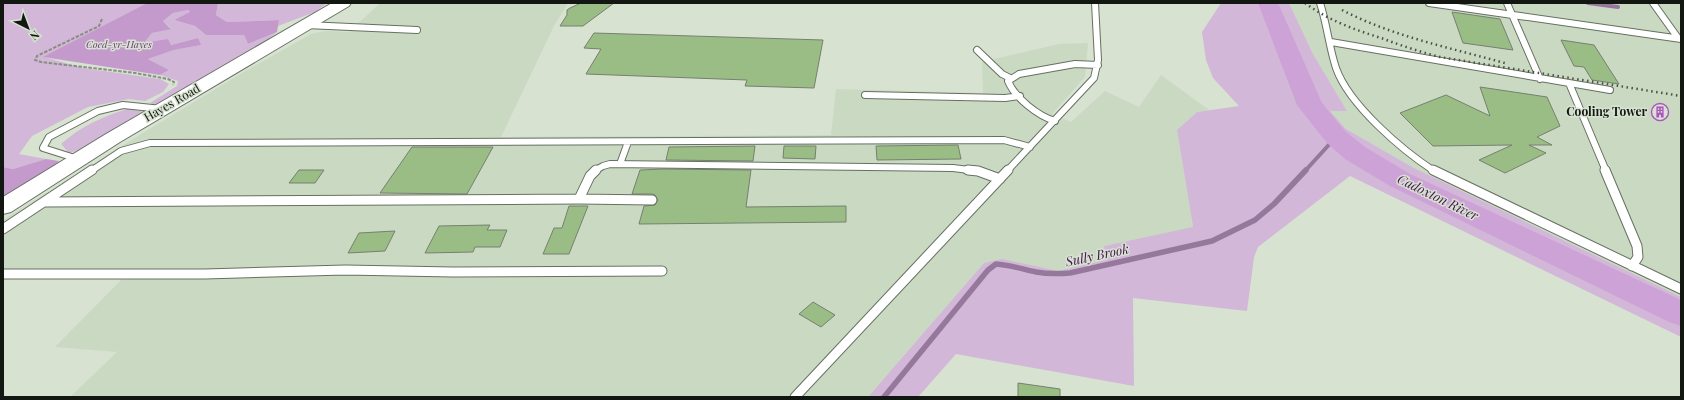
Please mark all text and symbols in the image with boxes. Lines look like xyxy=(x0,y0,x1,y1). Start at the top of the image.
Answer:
north arrow xyxy=(8,8,48,48)
text: N xyxy=(27,28,43,44)
park label: Coed-yr-Hayes xyxy=(86,37,152,51)
street label: Hayes Road xyxy=(140,80,203,125)
building icon: Cooling Tower xyxy=(1650,102,1670,122)
place label: Cooling Tower xyxy=(1566,103,1647,119)
water label: Cadoxton River xyxy=(1395,170,1482,224)
water label: Sully Brook xyxy=(1063,239,1130,270)

